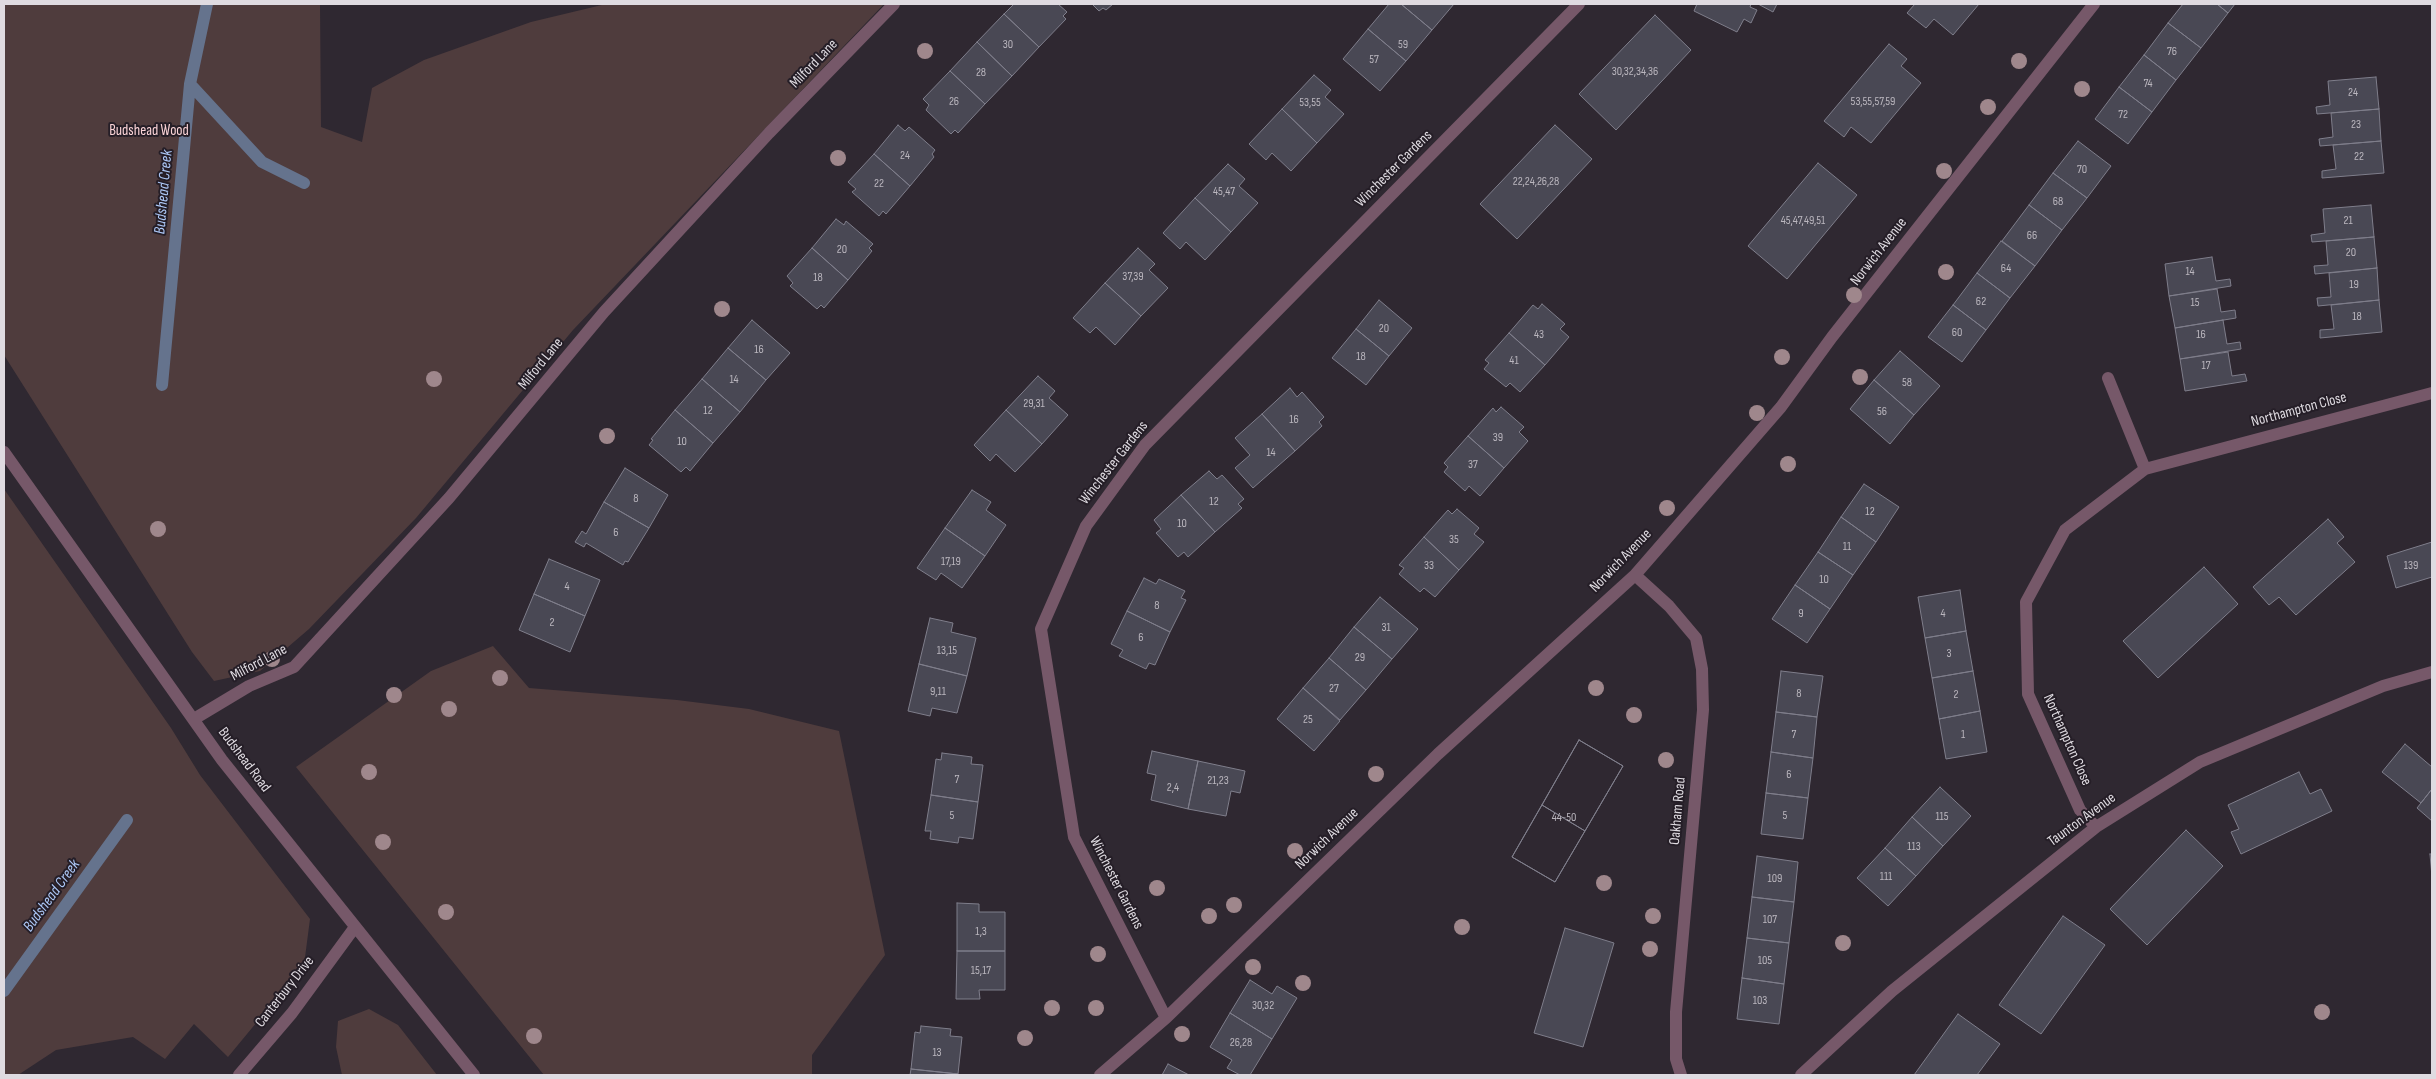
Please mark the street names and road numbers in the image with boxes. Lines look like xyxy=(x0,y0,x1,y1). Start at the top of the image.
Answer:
street label: Milford Lane xyxy=(786,36,842,92)
street label: Winchester Gardens xyxy=(1352,127,1436,211)
street label: Norwich Avenue xyxy=(1847,215,1911,289)
street label: Milford Lane xyxy=(515,335,567,393)
street label: Northampton Close xyxy=(2249,389,2349,431)
street label: Winchester Gardens xyxy=(1076,418,1152,508)
street label: Norwich Avenue xyxy=(1586,526,1656,596)
street label: Milford Lane xyxy=(228,641,290,685)
street label: Northampton Close xyxy=(2039,692,2095,788)
street label: Budshead Road xyxy=(214,724,274,796)
street label: Oakham Road xyxy=(1666,776,1690,846)
street label: Taunton Avenue xyxy=(2044,789,2120,851)
street label: Norwich Avenue xyxy=(1292,804,1362,874)
street label: Winchester Gardens xyxy=(1085,834,1147,932)
street label: Canterbury Drive xyxy=(252,953,318,1031)

